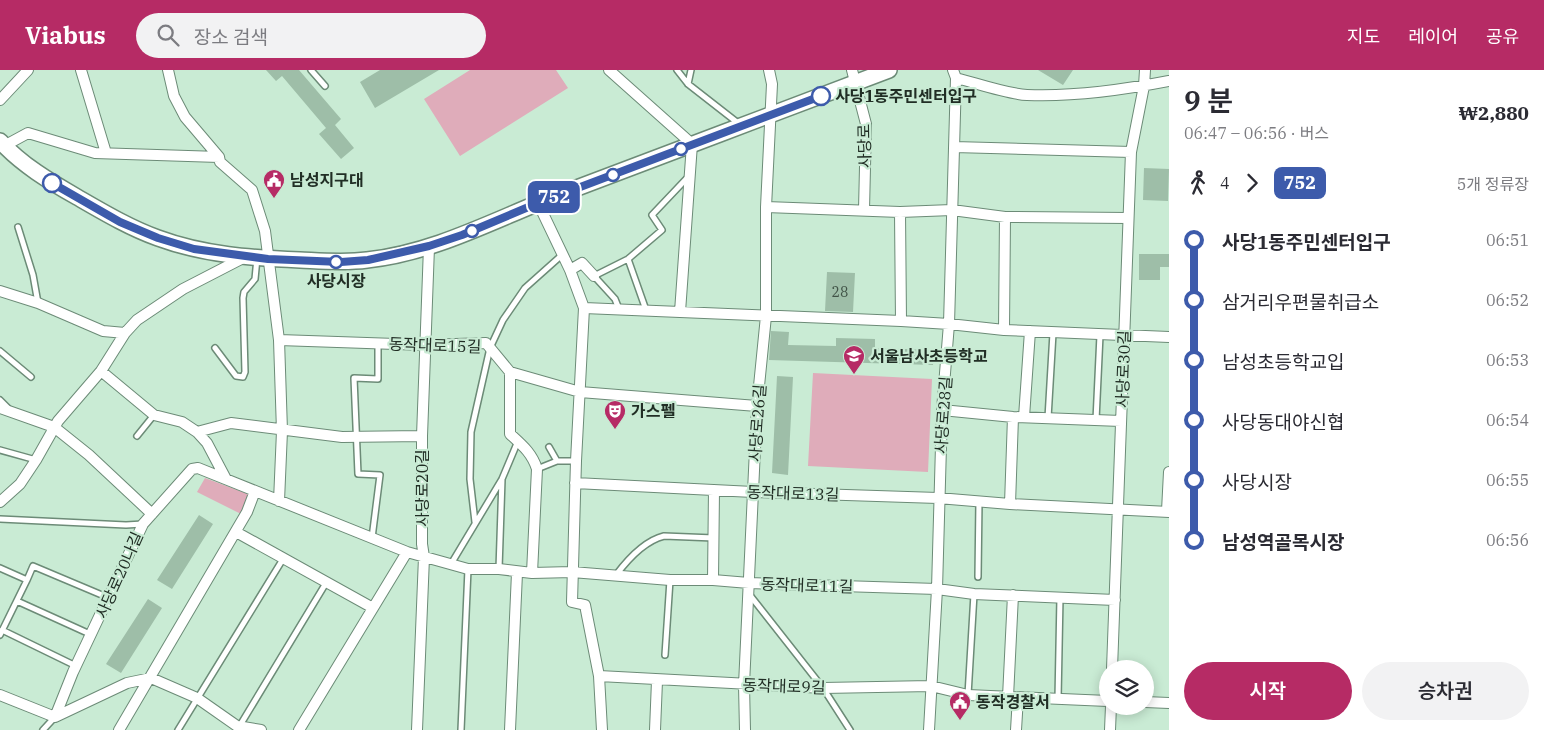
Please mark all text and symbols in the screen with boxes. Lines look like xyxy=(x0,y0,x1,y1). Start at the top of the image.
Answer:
search box xyxy=(136,13,486,58)
text: Viabus xyxy=(25,19,106,51)
icon: search xyxy=(154,21,182,49)
text: 장소 검색 xyxy=(194,25,268,49)
text: 지도 xyxy=(1347,25,1380,48)
text: 레이어 xyxy=(1408,25,1458,48)
text: 공유 xyxy=(1486,25,1519,48)
text: 9 분 xyxy=(1184,82,1233,119)
marker: 사당1동주민센터입구 xyxy=(811,86,831,106)
place label: 사당1동주민센터입구 xyxy=(835,86,977,106)
text: ₩2,880 xyxy=(1459,101,1529,125)
street label: 사당로 xyxy=(854,123,874,168)
text: 06:47 – 06:56 · 버스 xyxy=(1184,123,1329,143)
unlabelled marker xyxy=(674,142,688,156)
public building icon: 남성지구대 xyxy=(262,168,286,199)
unlabelled marker xyxy=(606,168,620,182)
icon: walk xyxy=(1184,169,1212,197)
icon: forward xyxy=(1238,169,1266,197)
place label: 남성지구대 xyxy=(290,170,364,190)
text: 752 xyxy=(1284,171,1316,194)
unlabelled marker xyxy=(42,173,62,193)
text: 4 xyxy=(1220,173,1230,193)
text: 5개 정류장 xyxy=(1457,174,1529,194)
line badge: 752 xyxy=(525,181,583,213)
text: 752 xyxy=(538,185,570,208)
unlabelled marker xyxy=(465,224,479,238)
text: 사당1동주민센터입구 xyxy=(1222,230,1391,254)
text: 06:51 xyxy=(1486,230,1529,250)
marker: 사당시장 xyxy=(329,255,343,269)
place label: 사당시장 xyxy=(307,271,366,291)
house number: 28 xyxy=(832,283,848,301)
text: 삼거리우편물취급소 xyxy=(1222,290,1379,314)
text: 06:52 xyxy=(1486,290,1529,310)
street label: 사당로30길 xyxy=(1112,330,1134,408)
street label: 동작대로15길 xyxy=(388,333,482,357)
school or university icon: 서울남사초등학교 xyxy=(842,344,866,375)
place label: 서울남사초등학교 xyxy=(870,346,988,366)
text: 남성초등학교입 xyxy=(1222,350,1344,374)
text: 06:53 xyxy=(1486,350,1529,370)
street label: 사당로28길 xyxy=(930,375,956,455)
street label: 사당로26길 xyxy=(744,383,770,463)
theatre icon: 가스펠 xyxy=(603,399,627,430)
place label: 가스펠 xyxy=(631,401,675,421)
text: 사당동대야신협 xyxy=(1222,410,1344,434)
text: 06:54 xyxy=(1486,410,1529,430)
street label: 사당로20길 xyxy=(412,449,432,527)
text: 사당시장 xyxy=(1222,470,1292,494)
text: 06:55 xyxy=(1486,470,1529,490)
street label: 동작대로13길 xyxy=(746,481,840,505)
street label: 사당로20나길 xyxy=(91,529,147,621)
text: 남성역골목시장 xyxy=(1222,530,1344,554)
text: 06:56 xyxy=(1486,530,1529,550)
street label: 동작대로11길 xyxy=(760,573,854,597)
map controls xyxy=(1099,660,1154,715)
button: layers xyxy=(1099,660,1154,715)
button: 시작 xyxy=(1184,662,1352,720)
button: 승차권 xyxy=(1362,662,1529,720)
street label: 동작대로9길 xyxy=(742,675,826,697)
public building icon: 동작경찰서 xyxy=(948,690,972,721)
place label: 동작경찰서 xyxy=(976,692,1050,712)

